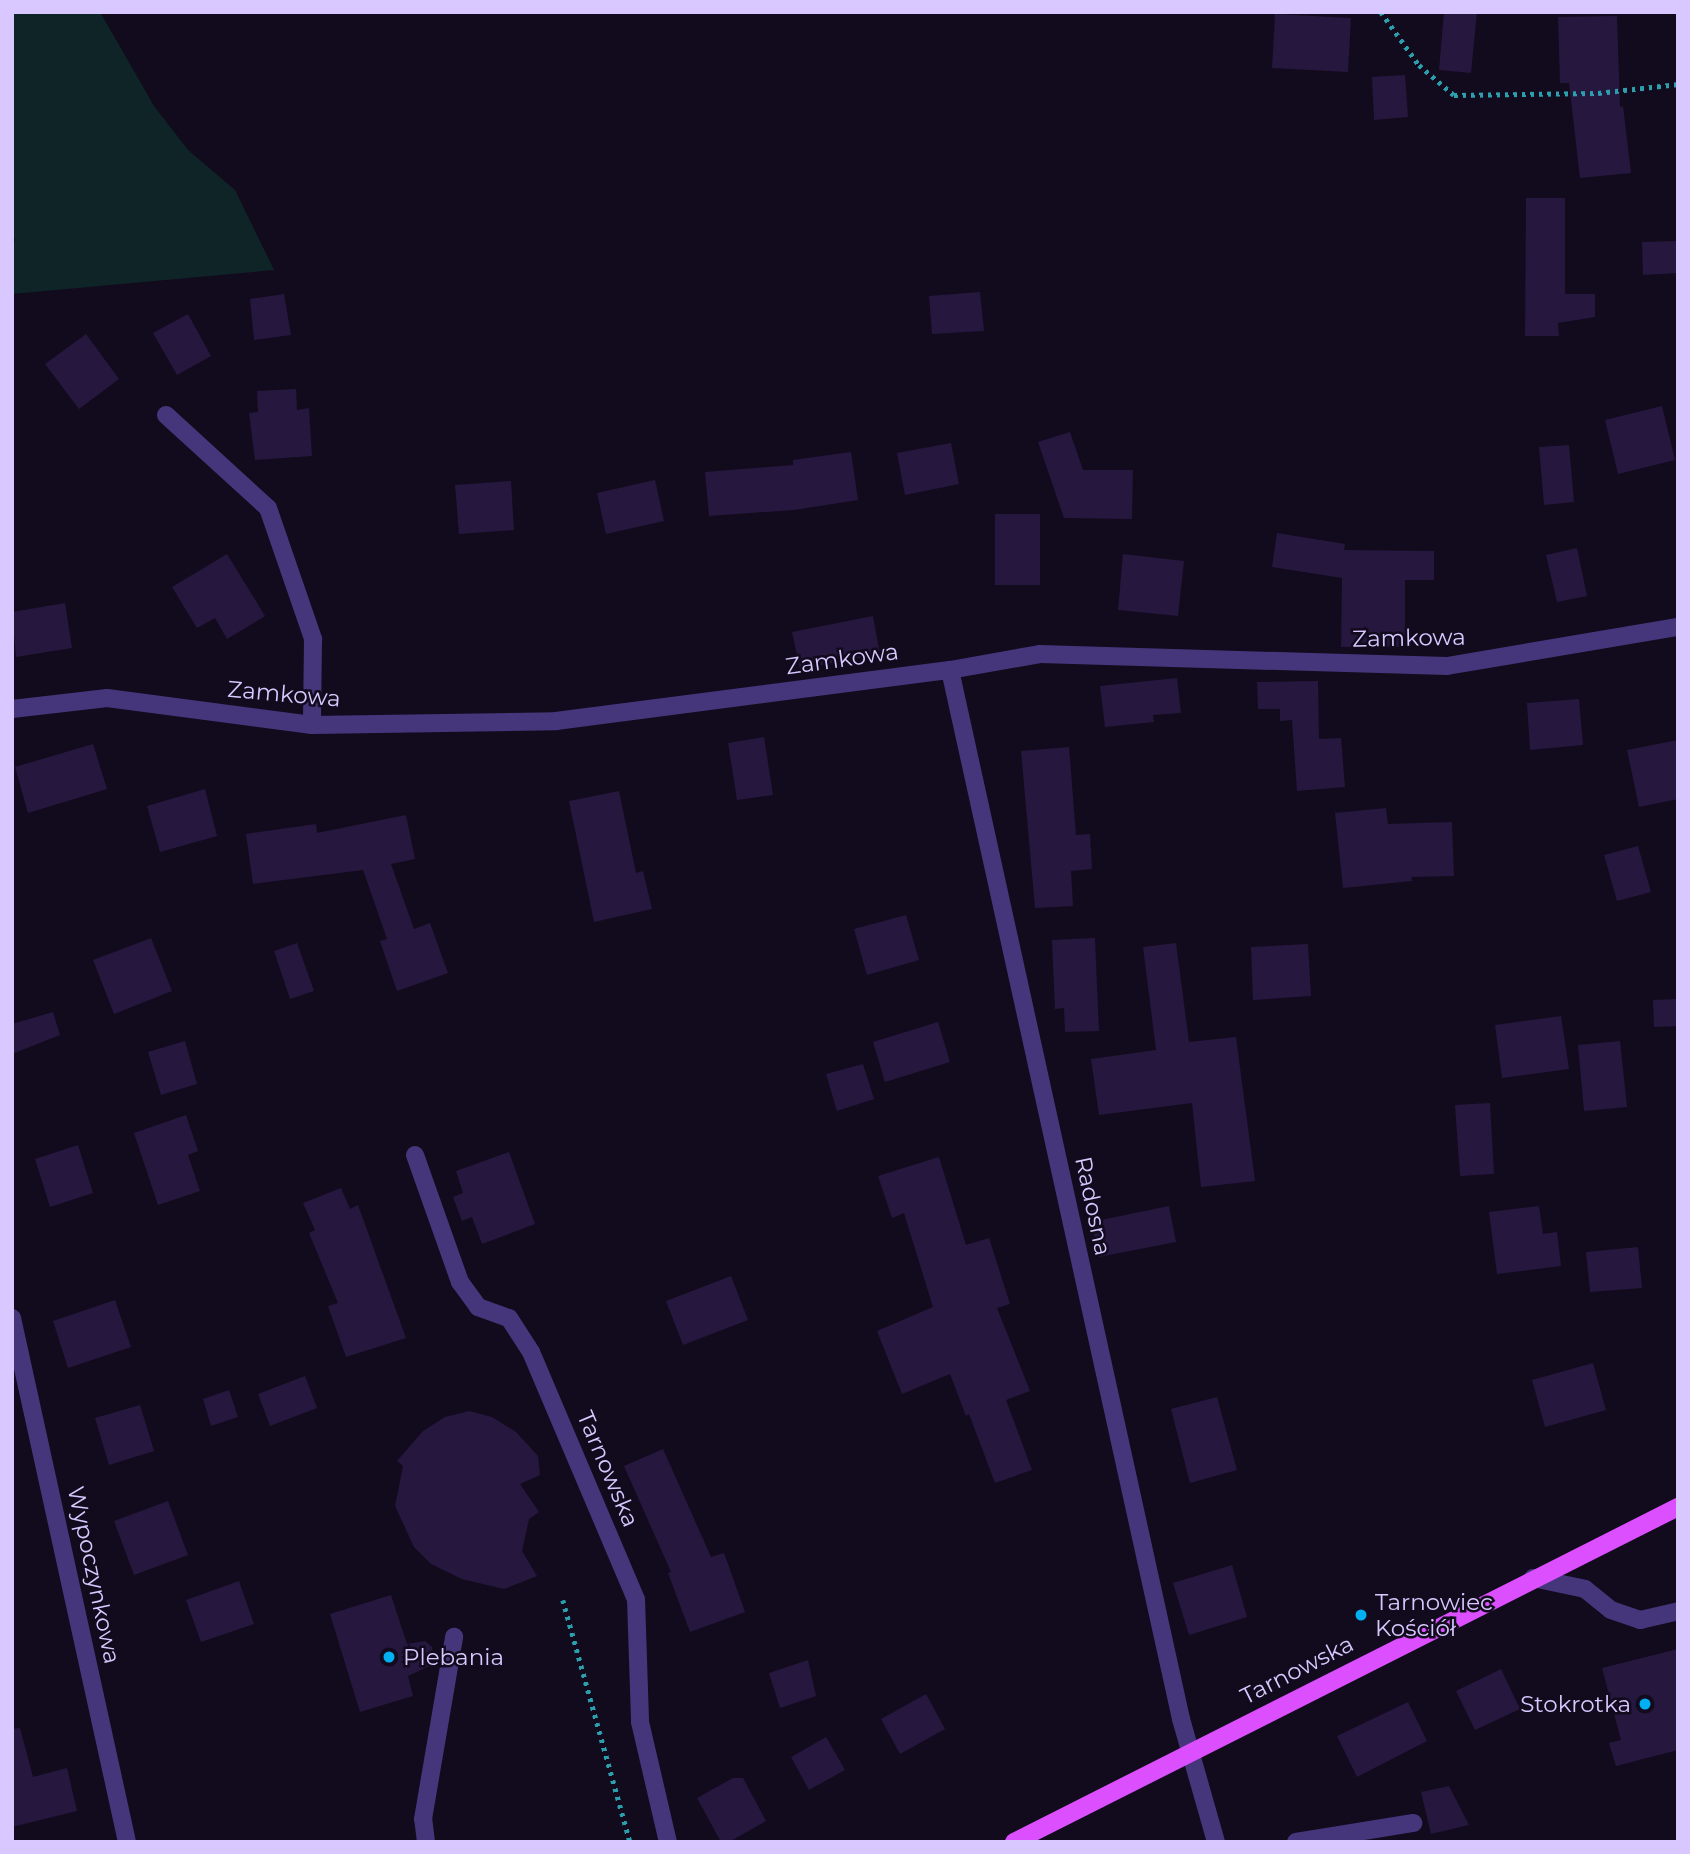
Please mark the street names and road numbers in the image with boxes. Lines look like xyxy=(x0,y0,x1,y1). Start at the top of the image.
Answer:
street label: Zamkowa xyxy=(1352,623,1466,653)
street label: Zamkowa xyxy=(784,637,900,681)
street label: Zamkowa xyxy=(226,675,342,713)
street label: Radosna xyxy=(1069,1154,1117,1258)
street label: Tarnowska xyxy=(571,1407,645,1531)
street label: Wypoczynkowa xyxy=(62,1484,126,1666)
street label: Tarnowska xyxy=(1236,1630,1358,1710)

